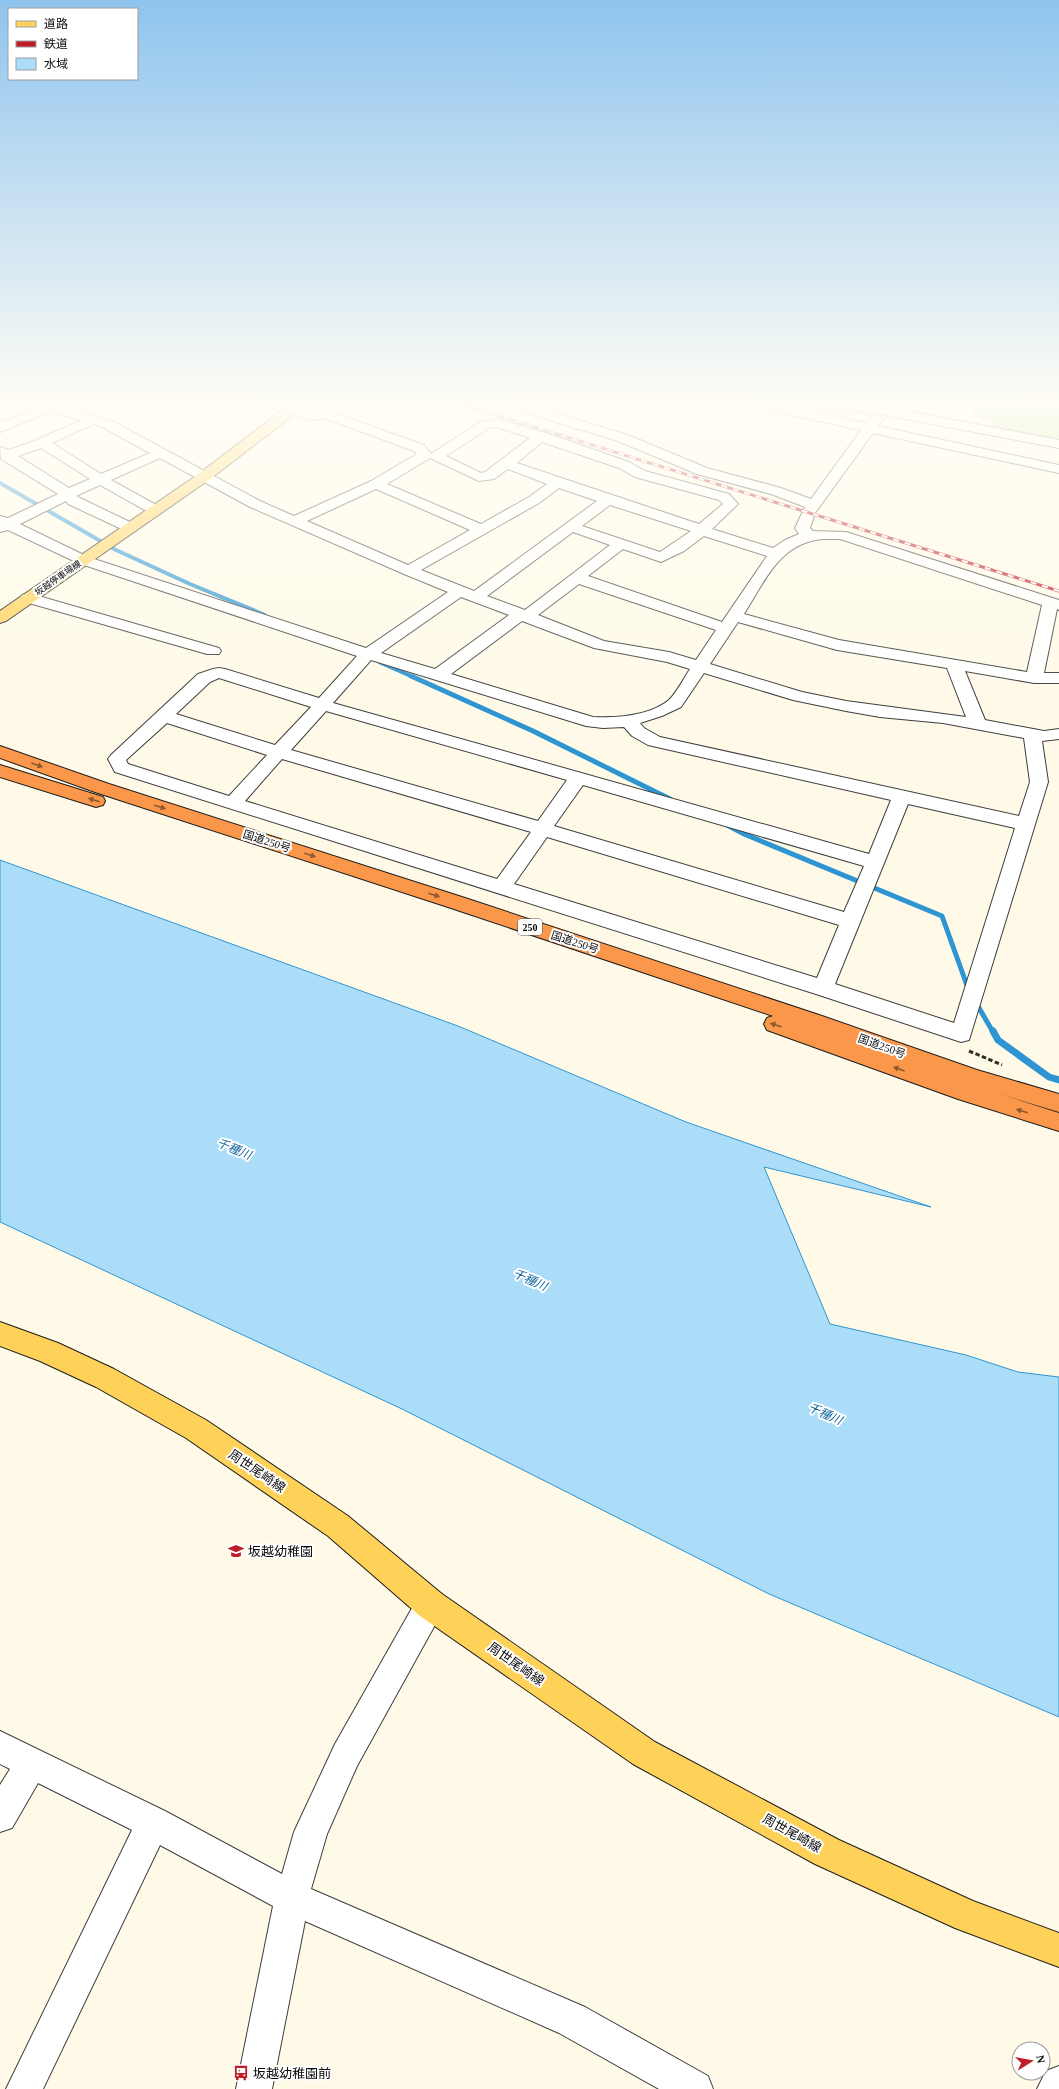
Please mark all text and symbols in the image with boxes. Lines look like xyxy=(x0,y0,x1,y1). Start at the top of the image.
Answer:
legend xyxy=(8,8,138,80)
text: 道路 xyxy=(44,17,68,31)
text: 鉄道 xyxy=(44,37,68,51)
text: 水域 xyxy=(44,57,68,71)
street label: 坂越停車場線 xyxy=(33,558,84,598)
one-way arrow xyxy=(31,762,43,768)
one-way arrow xyxy=(88,797,100,803)
one-way arrow xyxy=(154,804,166,810)
street label: 国道250号 xyxy=(242,828,292,854)
one-way arrow xyxy=(305,852,317,858)
one-way arrow xyxy=(428,892,440,898)
road number: 250 xyxy=(518,919,542,935)
street label: 国道250号 xyxy=(550,929,600,955)
one-way arrow xyxy=(770,1022,782,1028)
street label: 国道250号 xyxy=(857,1032,907,1060)
one-way arrow xyxy=(892,1065,904,1071)
one-way arrow xyxy=(1015,1108,1027,1114)
water label: 千種川 xyxy=(215,1136,255,1163)
water label: 千種川 xyxy=(511,1266,551,1295)
water label: 千種川 xyxy=(806,1400,846,1429)
street label: 周世尾崎線 xyxy=(226,1447,288,1495)
school or university icon: 坂越幼稚園 xyxy=(227,1542,245,1560)
place label: 坂越幼稚園 xyxy=(248,1544,313,1559)
street label: 周世尾崎線 xyxy=(485,1639,547,1689)
street label: 周世尾崎線 xyxy=(760,1811,824,1855)
north arrow xyxy=(1011,2041,1051,2081)
text: N xyxy=(1034,2054,1047,2064)
bus stop icon: 坂越幼稚園前 xyxy=(232,2064,250,2082)
place label: 坂越幼稚園前 xyxy=(253,2066,331,2081)

